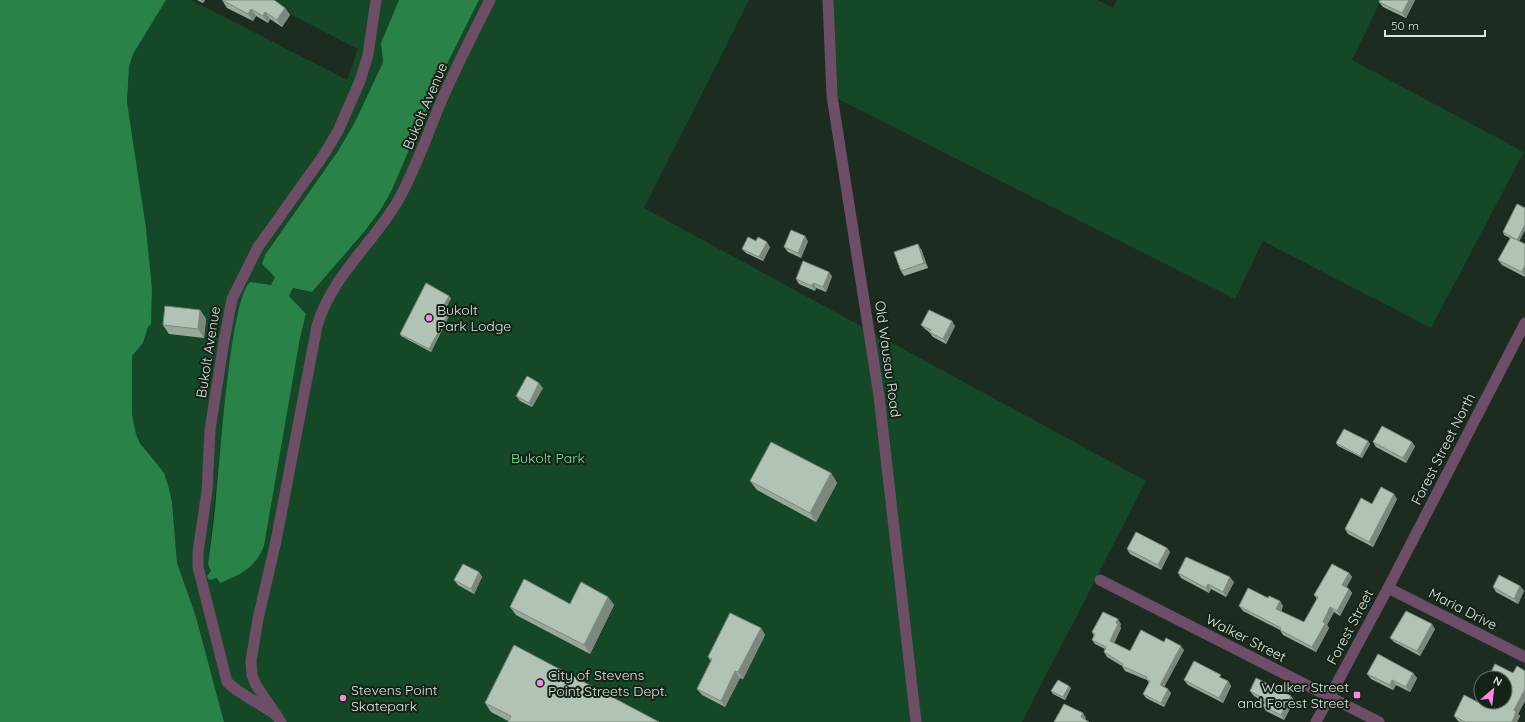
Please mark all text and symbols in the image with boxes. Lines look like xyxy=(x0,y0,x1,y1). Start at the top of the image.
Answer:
scale bar xyxy=(1385,12,1485,38)
text: 50 m xyxy=(1391,18,1419,33)
street label: Bukolt Avenue xyxy=(399,60,451,152)
street label: Old Wausau Road xyxy=(871,300,905,418)
place label: Bukolt Park Lodge xyxy=(437,301,511,335)
street label: Bukolt Avenue xyxy=(192,305,224,399)
marker: Bukolt Park Lodge xyxy=(424,313,434,323)
street label: Forest Street North xyxy=(1407,390,1479,508)
park label: Bukolt Park xyxy=(511,449,585,467)
street label: Maria Drive xyxy=(1426,584,1500,634)
street label: Forest Street xyxy=(1323,586,1377,668)
street label: Walker Street xyxy=(1203,610,1289,666)
place label: City of Stevens Point Streets Dept. xyxy=(548,666,667,700)
north arrow xyxy=(1473,670,1513,710)
text: N xyxy=(1491,673,1505,689)
marker: City of Stevens Point Streets Dept. xyxy=(535,678,545,688)
place label: Walker Street and Forest Street xyxy=(1238,678,1349,712)
place label: Stevens Point Skatepark xyxy=(351,681,438,715)
marker: Walker Street and Forest Street xyxy=(1352,690,1362,700)
marker: Stevens Point Skatepark xyxy=(338,693,348,703)

